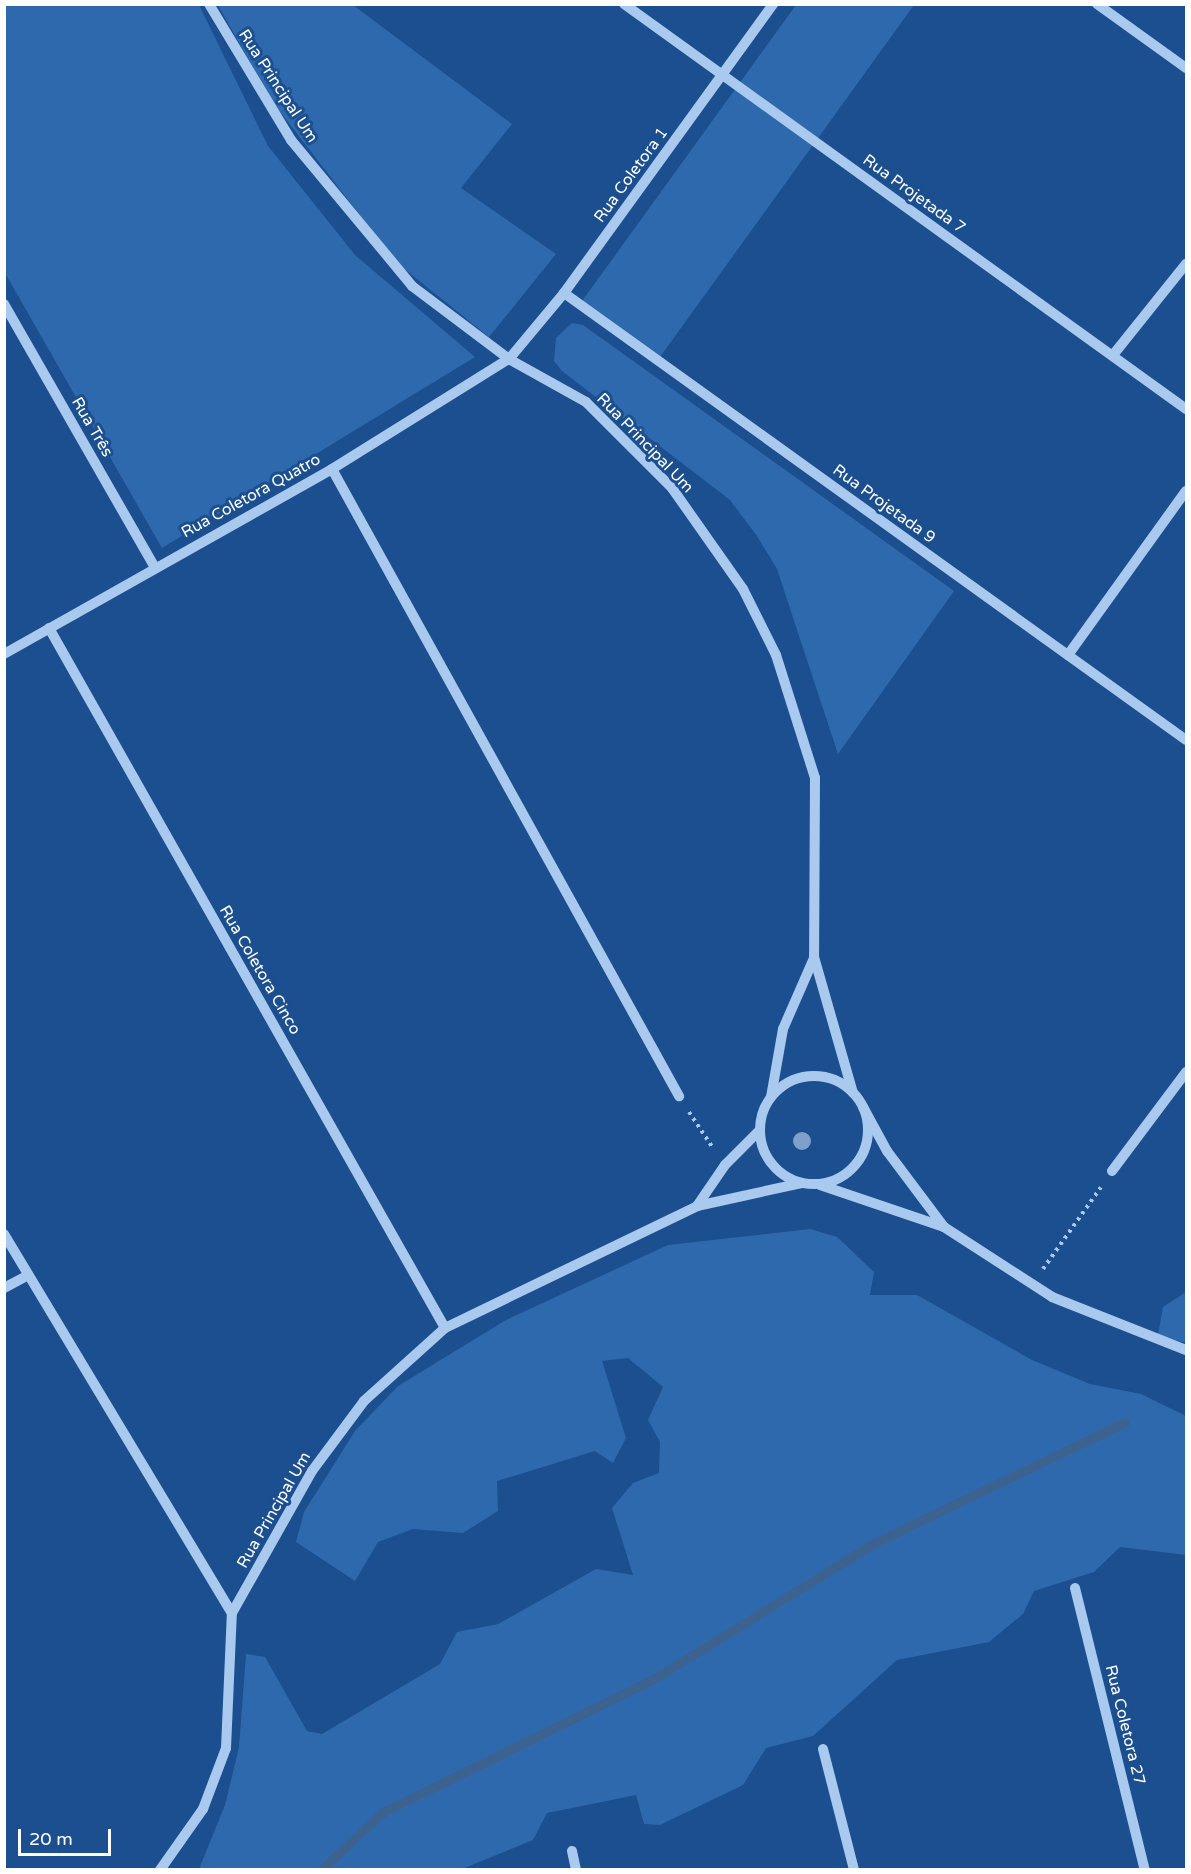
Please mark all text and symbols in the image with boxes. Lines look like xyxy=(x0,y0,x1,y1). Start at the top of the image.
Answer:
street label: Rua Principal Um xyxy=(234,26,322,146)
street label: Rua Coletora 1 xyxy=(590,124,672,226)
street label: Rua Projetada 7 xyxy=(859,150,969,238)
street label: Rua Principal Um xyxy=(593,389,697,497)
street label: Rua Três xyxy=(67,394,117,460)
street label: Rua Coletora Quatro xyxy=(178,450,324,542)
street label: Rua Projetada 9 xyxy=(829,460,939,548)
street label: Rua Coletora Cinco xyxy=(215,902,305,1038)
street label: Rua Principal Um xyxy=(233,1448,315,1572)
street label: Rua Coletora 27 xyxy=(1101,1663,1149,1787)
scale bar xyxy=(21,1817,114,1855)
text: 20 m xyxy=(29,1828,73,1850)

